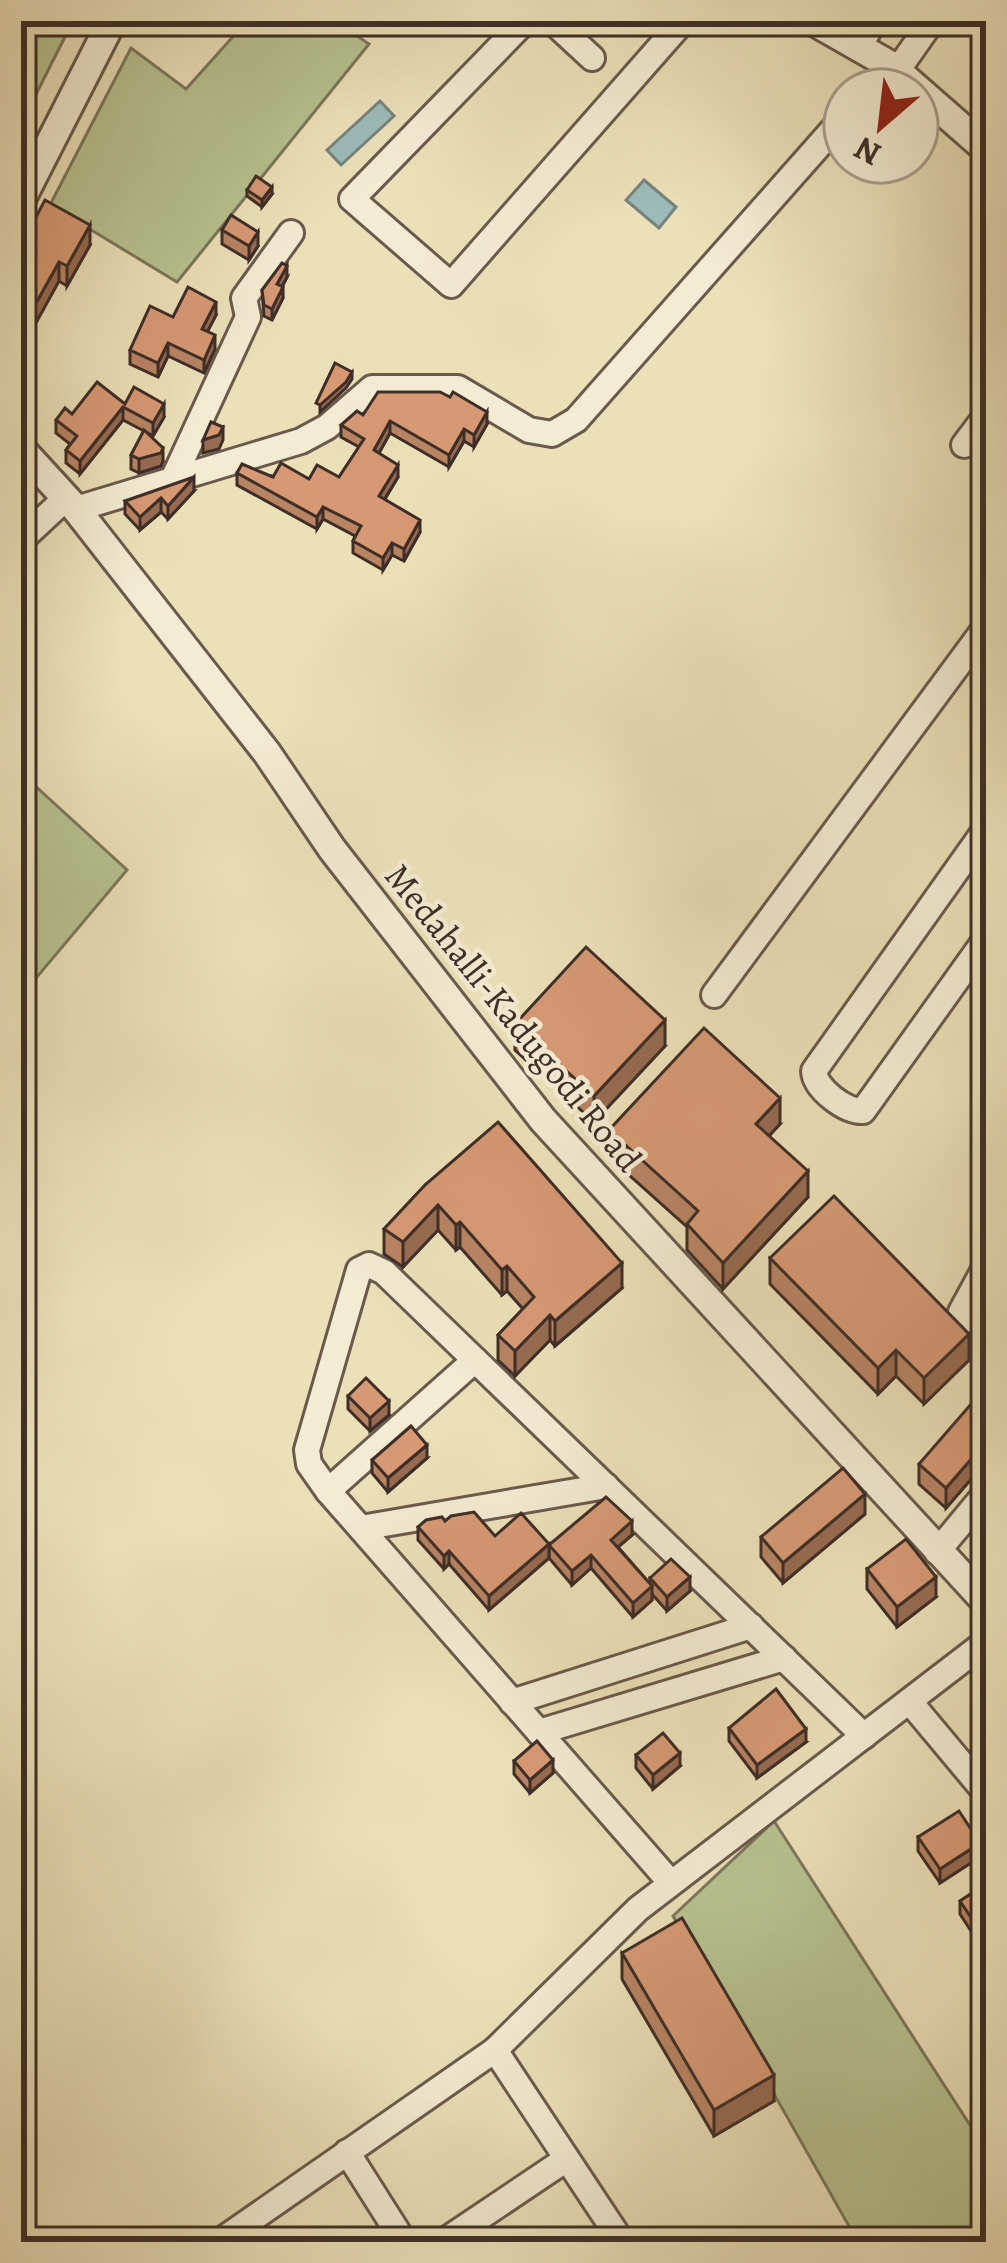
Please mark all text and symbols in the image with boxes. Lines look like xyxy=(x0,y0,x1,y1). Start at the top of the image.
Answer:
north arrow xyxy=(821,66,941,186)
text: N xyxy=(846,127,888,178)
street label: Medahalli-Kadugodi Road xyxy=(374,853,654,1182)

